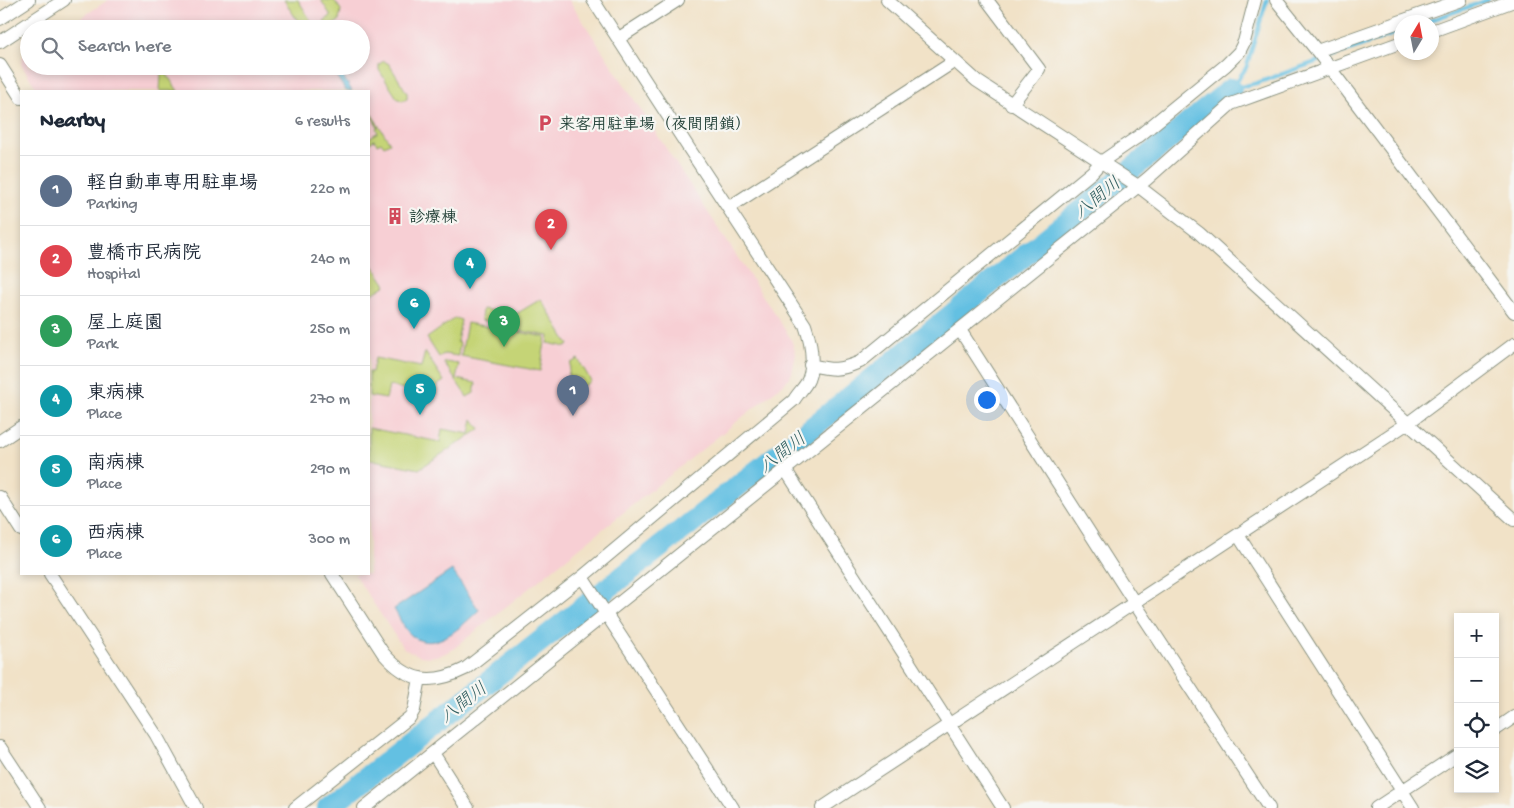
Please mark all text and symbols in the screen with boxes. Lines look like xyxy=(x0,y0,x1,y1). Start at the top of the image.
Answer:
north arrow xyxy=(1394,15,1439,60)
search box xyxy=(20,20,370,75)
icon: search xyxy=(38,34,66,62)
text: Search here xyxy=(78,36,172,59)
text: Nearby xyxy=(40,110,105,135)
text: 6 results xyxy=(295,113,350,132)
parking icon: 来客用駐車場（夜間閉鎖） xyxy=(535,113,555,133)
place label: 来客用駐車場（夜間閉鎖） xyxy=(559,115,751,136)
text: 軽自動車専用駐車場 xyxy=(87,173,258,196)
water label: 八間川 xyxy=(1071,174,1126,224)
text: 1 xyxy=(53,181,59,200)
text: 220 m xyxy=(310,181,350,200)
text: Parking xyxy=(87,196,138,215)
building icon: 診療棟 xyxy=(385,206,405,226)
place label: 診療棟 xyxy=(409,208,458,229)
pin: 2 xyxy=(535,209,567,250)
text: 豊橋市民病院 xyxy=(87,243,201,266)
pin: 4 xyxy=(454,248,486,289)
text: 2 xyxy=(52,251,60,270)
text: 240 m xyxy=(310,251,350,270)
text: Hospital xyxy=(87,266,141,285)
pin: 6 xyxy=(398,288,430,329)
pin: 3 xyxy=(488,306,520,347)
text: 屋上庭園 xyxy=(87,313,163,336)
text: 3 xyxy=(52,321,60,340)
text: 250 m xyxy=(310,321,350,340)
text: Park xyxy=(87,336,118,355)
pin: 5 xyxy=(404,374,436,415)
pin: 1 xyxy=(557,375,589,416)
text: 東病棟 xyxy=(87,383,144,406)
your location xyxy=(974,387,1000,413)
text: 4 xyxy=(52,391,60,410)
text: 270 m xyxy=(310,391,350,410)
text: Place xyxy=(87,406,122,425)
water label: 八間川 xyxy=(756,429,811,479)
text: 南病棟 xyxy=(87,453,144,476)
text: 5 xyxy=(52,461,60,480)
text: 290 m xyxy=(310,461,350,480)
text: Place xyxy=(87,476,122,495)
text: 西病棟 xyxy=(87,523,144,546)
text: 6 xyxy=(52,531,60,550)
text: 300 m xyxy=(308,531,350,550)
text: Place xyxy=(87,546,122,565)
map controls xyxy=(1454,613,1499,793)
button: + xyxy=(1454,613,1499,658)
button: − xyxy=(1454,658,1499,703)
water label: 八間川 xyxy=(437,679,492,729)
button: locate xyxy=(1454,703,1499,748)
button: layers xyxy=(1454,748,1499,793)

